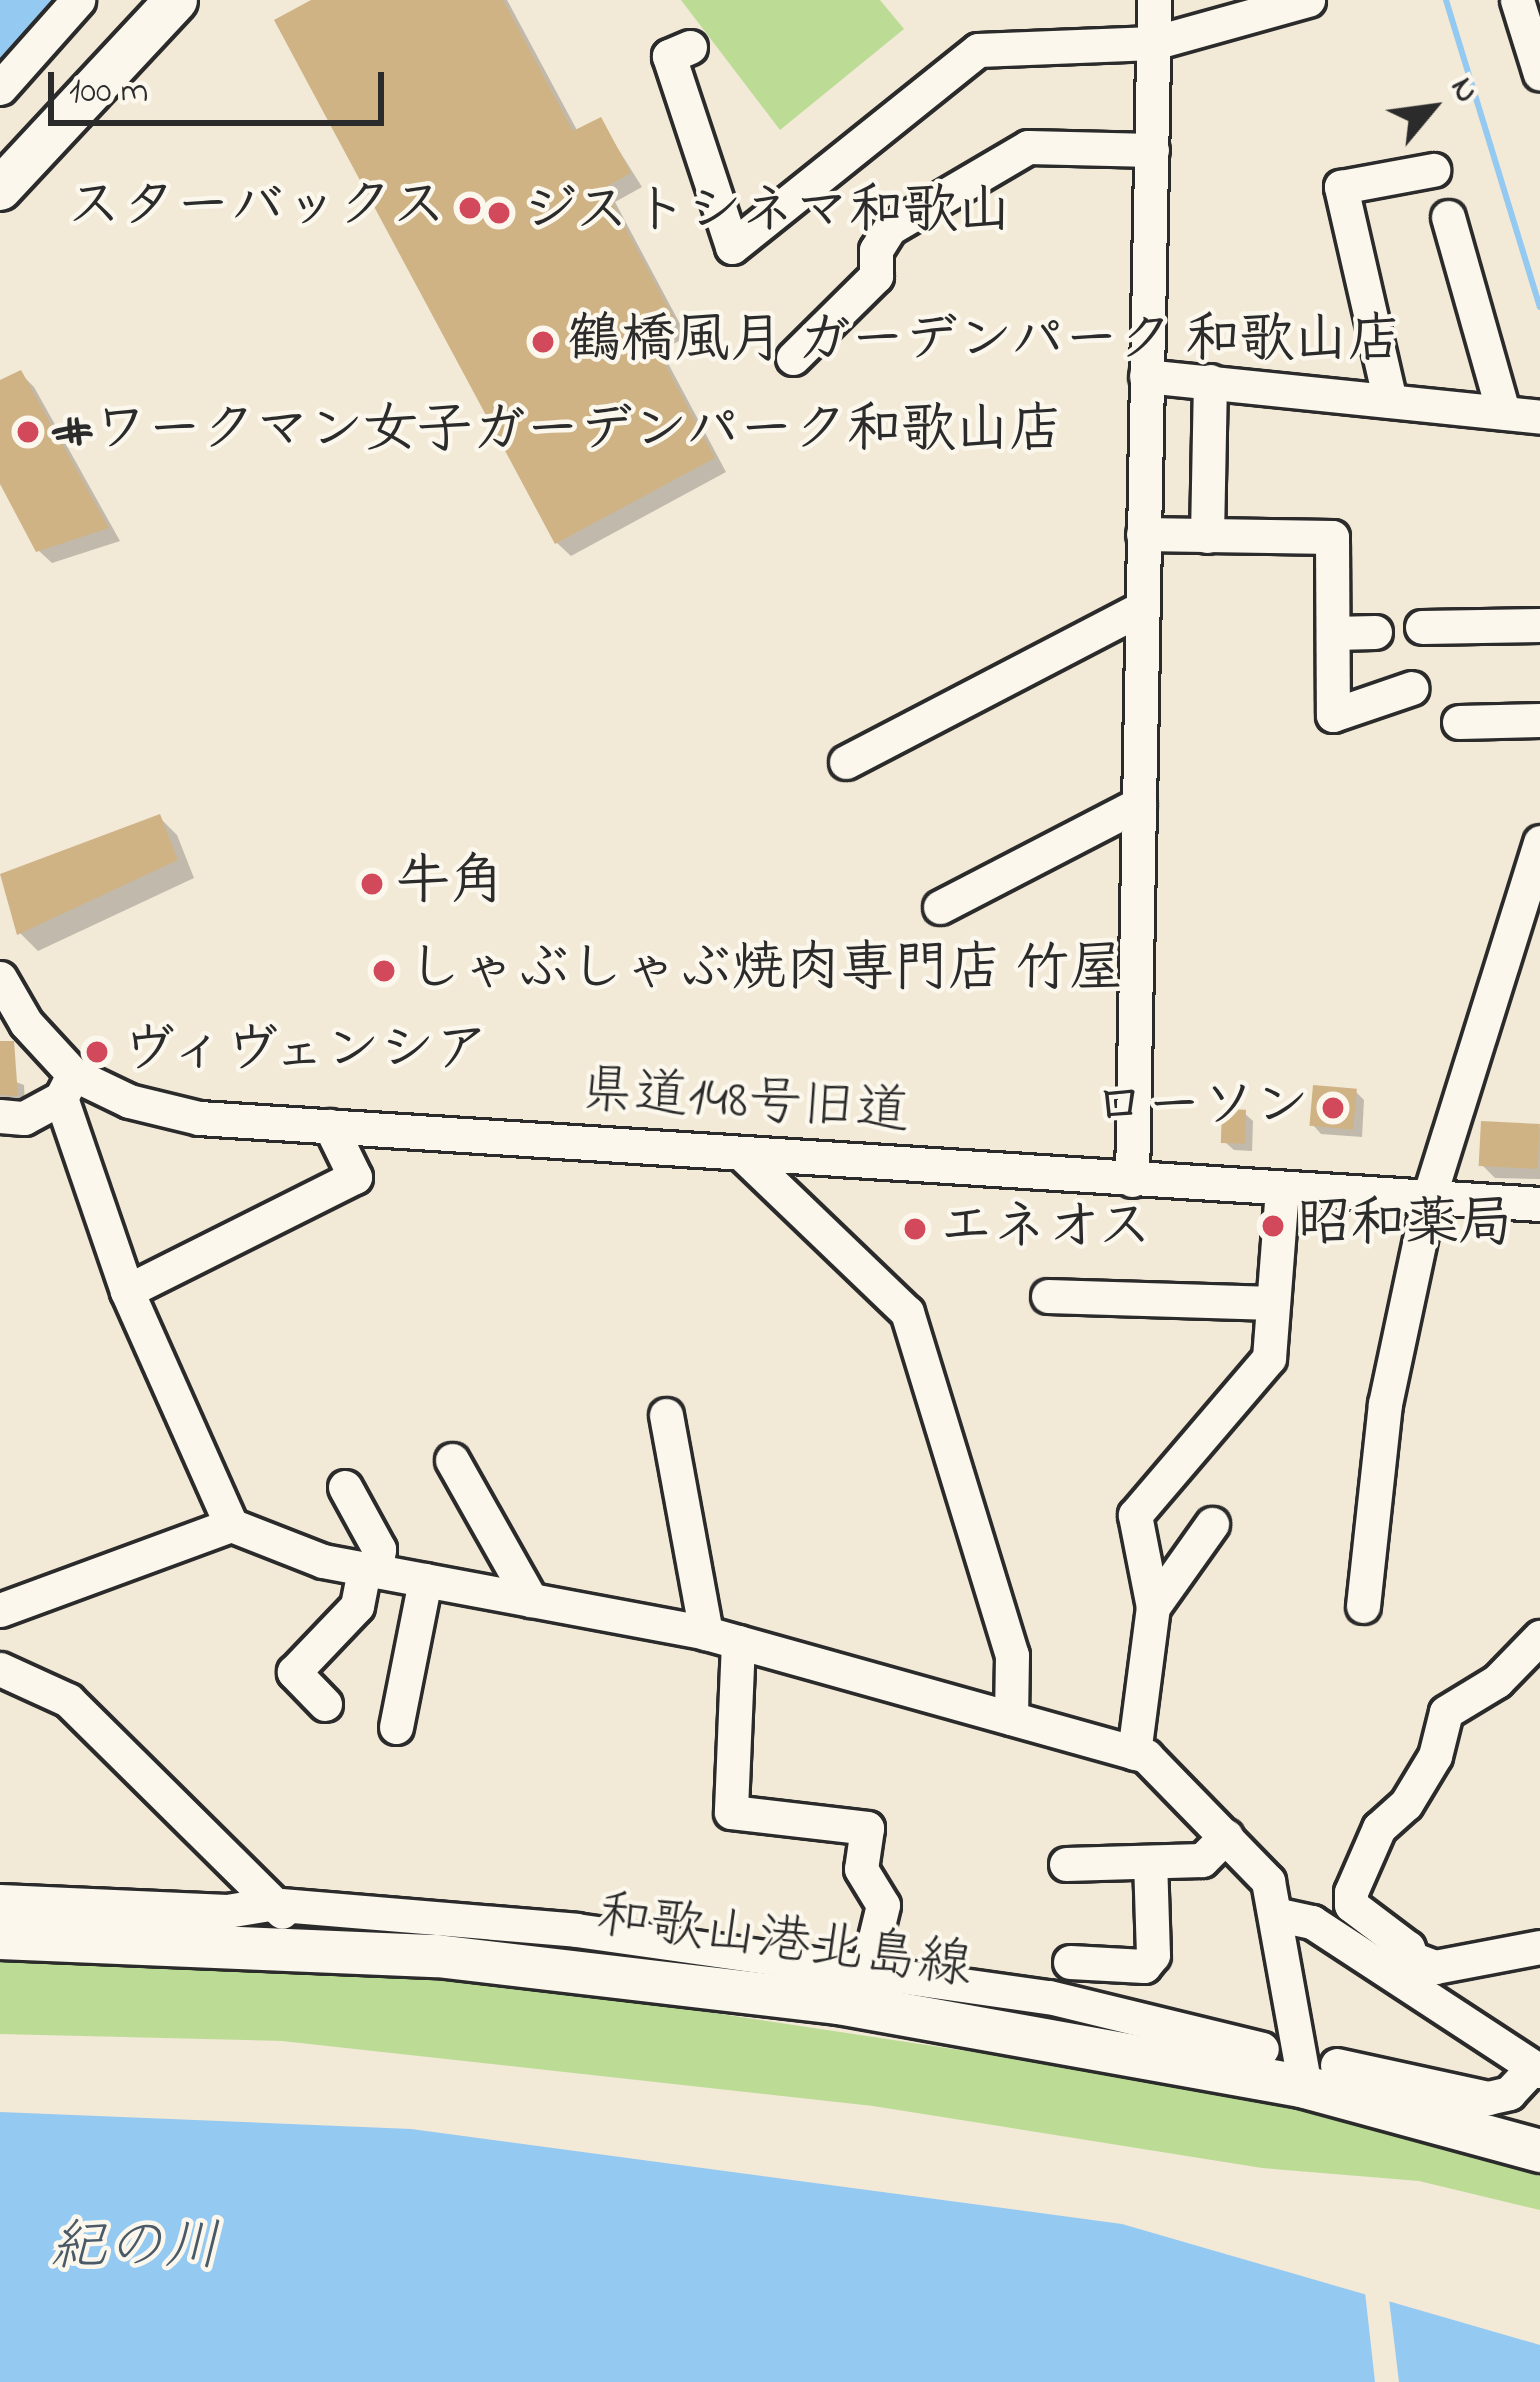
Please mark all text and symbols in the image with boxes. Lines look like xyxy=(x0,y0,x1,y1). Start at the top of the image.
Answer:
scale bar xyxy=(54,48,390,122)
north arrow xyxy=(1372,48,1492,168)
text: 100 m xyxy=(69,66,149,119)
text: N xyxy=(1437,69,1490,112)
place label: スターバックス xyxy=(68,176,446,240)
place label: ジストシネマ和歌山 xyxy=(523,181,1009,245)
marker: スターバックス xyxy=(457,195,483,221)
marker: ジストシネマ和歌山 xyxy=(486,200,512,226)
place label: 鶴橋風月 ガーデンパーク 和歌山店 xyxy=(567,310,1404,374)
marker: 鶴橋風月 ガーデンパーク 和歌山店 xyxy=(530,329,556,355)
place label: #ワークマン女子ガーデンパーク和歌山店 xyxy=(52,400,1066,464)
marker: #ワークマン女子ガーデンパーク和歌山店 xyxy=(15,419,41,445)
place label: 牛角 xyxy=(396,852,504,916)
marker: 牛角 xyxy=(359,871,385,897)
place label: しゃぶしゃぶ焼肉専門店 竹屋 xyxy=(408,939,1123,1003)
marker: しゃぶしゃぶ焼肉専門店 竹屋 xyxy=(371,958,397,984)
place label: ヴィヴェンシア xyxy=(121,1020,499,1084)
marker: ヴィヴェンシア xyxy=(84,1039,110,1065)
street label: 県道148号旧道 xyxy=(578,1059,912,1147)
place label: ローソン xyxy=(1093,1076,1309,1140)
marker: ローソン xyxy=(1320,1095,1346,1121)
place label: 昭和薬局 xyxy=(1297,1194,1513,1258)
place label: エネオス xyxy=(939,1197,1155,1261)
marker: 昭和薬局 xyxy=(1260,1213,1286,1239)
marker: エネオス xyxy=(902,1216,928,1242)
street label: 和歌山港北島線 xyxy=(592,1885,976,2001)
water label: 紀の川 xyxy=(50,2216,220,2284)

